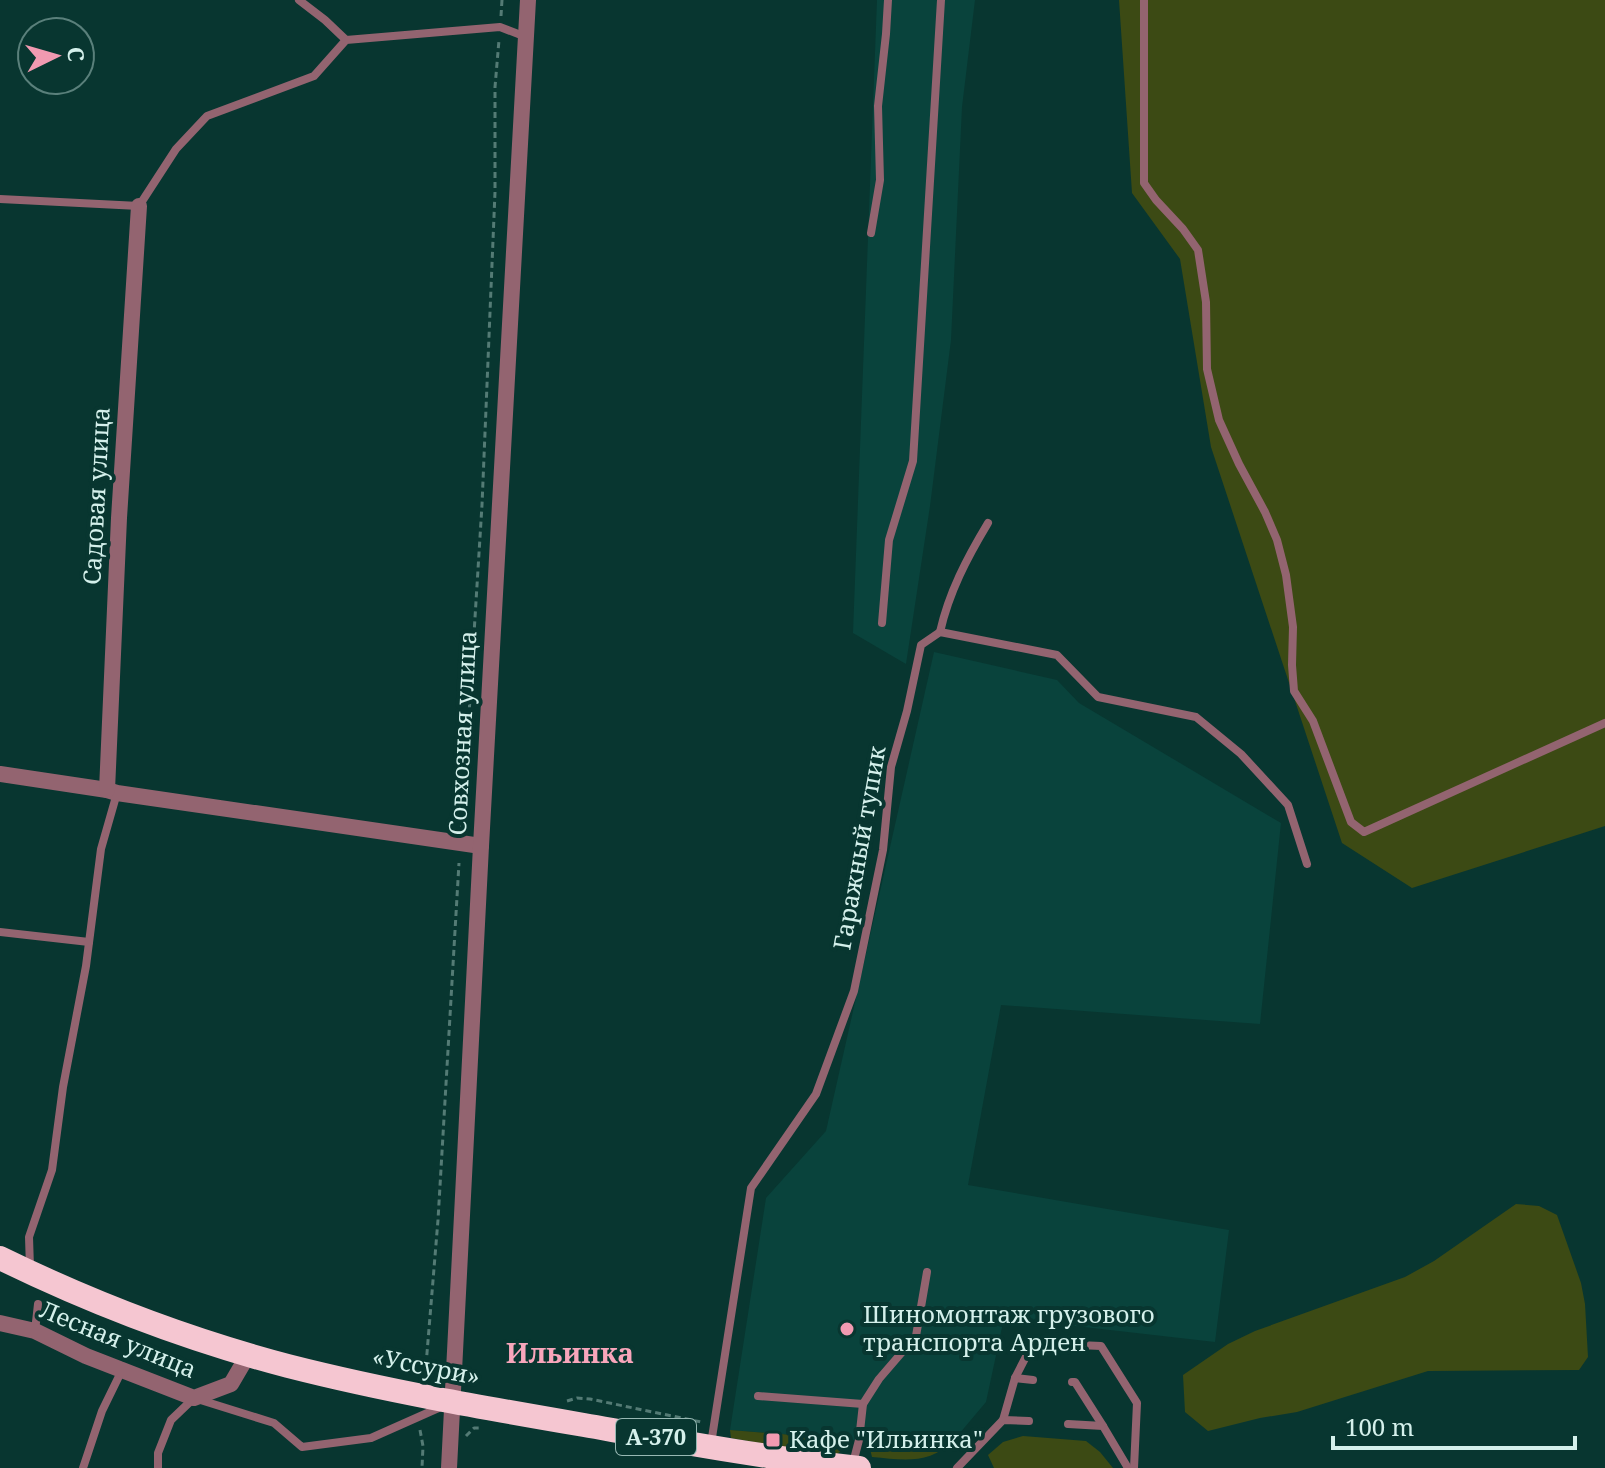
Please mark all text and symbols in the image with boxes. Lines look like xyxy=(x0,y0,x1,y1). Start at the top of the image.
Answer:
north arrow xyxy=(16,16,96,96)
text: С xyxy=(61,46,92,63)
street label: Садовая улица xyxy=(74,406,117,586)
street label: Совхозная улица xyxy=(440,630,483,836)
street label: Гаражный тупик xyxy=(824,743,893,952)
street label: Лесная улица xyxy=(35,1292,202,1385)
place label: Шиномонтаж грузового транспорта Арден xyxy=(863,1297,1155,1358)
marker: Шиномонтаж грузового транспорта Арден xyxy=(838,1320,856,1338)
district label: Ильинка xyxy=(506,1333,634,1371)
street label: «Уссури» xyxy=(370,1339,483,1392)
scale bar xyxy=(1333,1400,1575,1450)
text: 100 m xyxy=(1345,1410,1414,1443)
road number: А-370 xyxy=(616,1419,696,1455)
place label: Кафе "Ильинка" xyxy=(789,1422,983,1455)
marker: Кафе "Ильинка" xyxy=(764,1431,782,1449)

